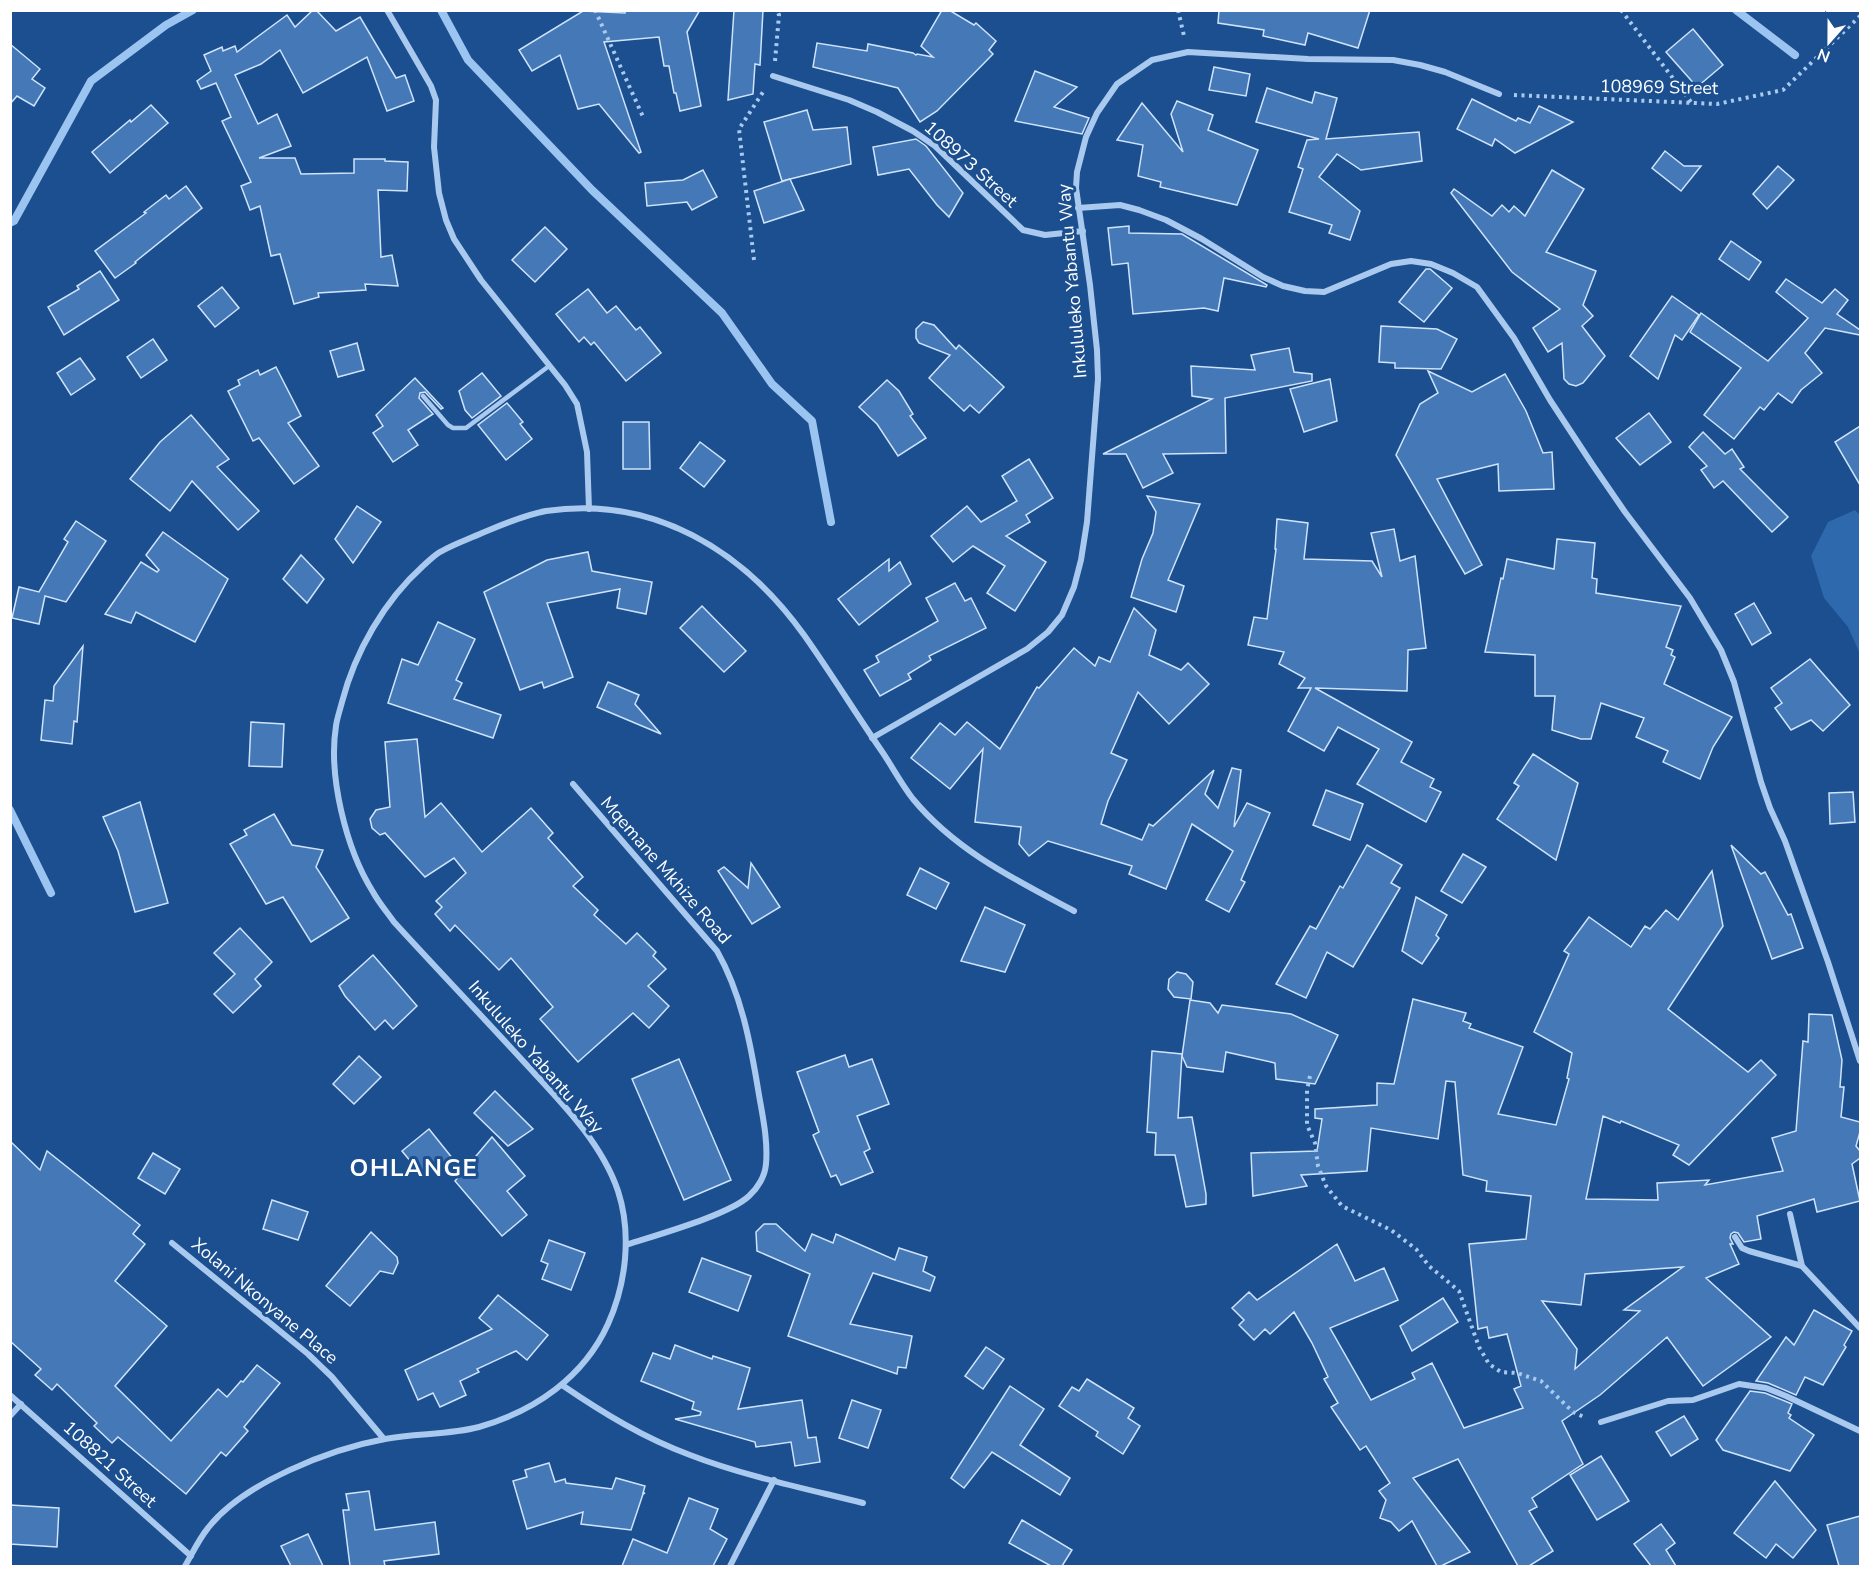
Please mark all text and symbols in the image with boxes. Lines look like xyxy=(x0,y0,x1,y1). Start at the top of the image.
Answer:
north arrow xyxy=(1799,12,1859,72)
text: N xyxy=(1814,43,1834,67)
street label: 108969 Street xyxy=(1600,74,1719,100)
street label: 108973 Street xyxy=(919,115,1024,213)
street label: Inkululeko Yabantu Way xyxy=(1051,182,1092,379)
street label: Mqemane Mkhize Road xyxy=(595,791,737,949)
street label: Inkululeko Yabantu Way xyxy=(463,975,610,1139)
district label: OHLANGE xyxy=(350,1152,478,1184)
street label: Xolani Nkonyane Place xyxy=(187,1232,343,1370)
street label: 108821 Street xyxy=(58,1415,163,1513)

